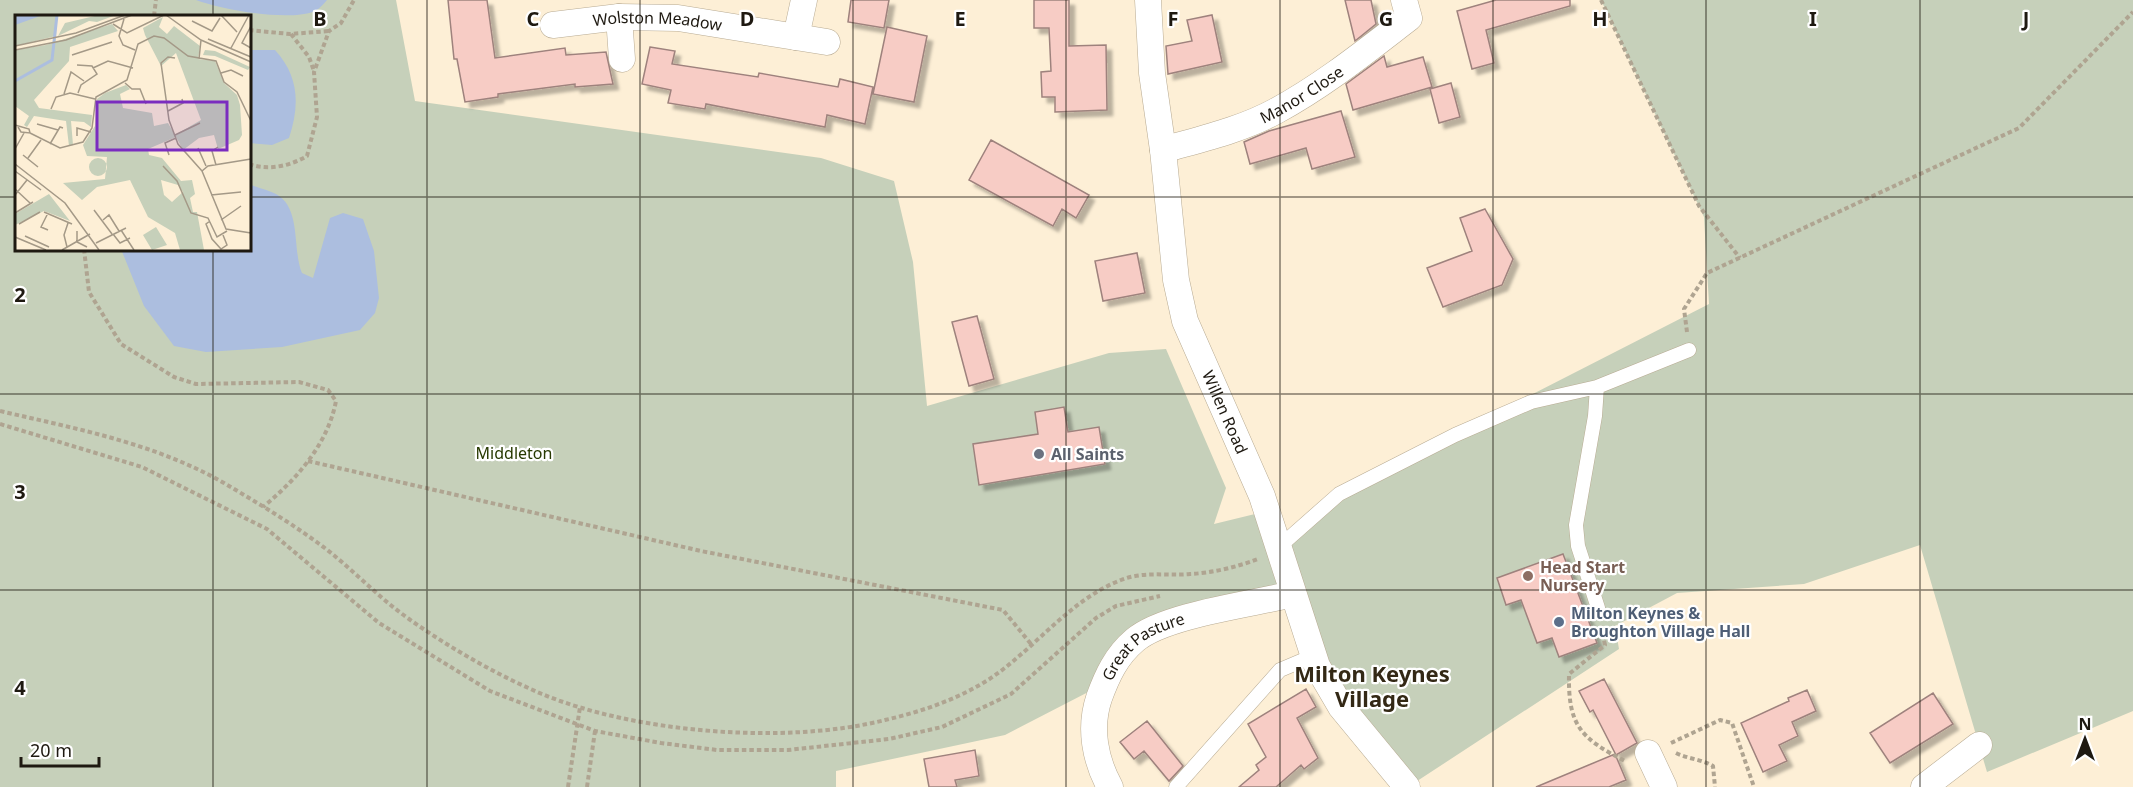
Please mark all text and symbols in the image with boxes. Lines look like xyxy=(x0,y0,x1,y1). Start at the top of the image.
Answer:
text: B xyxy=(313,5,327,32)
text: C xyxy=(527,5,540,32)
text: D xyxy=(740,5,754,32)
text: E xyxy=(954,5,966,32)
text: F xyxy=(1168,5,1178,32)
text: G xyxy=(1379,5,1393,32)
text: H xyxy=(1592,5,1608,32)
text: I xyxy=(1809,5,1817,32)
text: J xyxy=(2021,5,2029,32)
street label: Wolston Meadow xyxy=(591,6,724,36)
inset map xyxy=(15,15,250,250)
street label: Manor Close xyxy=(1256,60,1348,129)
text: 2 xyxy=(14,281,26,308)
street label: Willen Road xyxy=(1197,367,1253,457)
park label: Middleton xyxy=(476,442,552,464)
place label: All Saints xyxy=(1051,443,1124,465)
marker: All Saints xyxy=(1032,447,1046,461)
text: 3 xyxy=(14,478,26,505)
place label: Head Start Nursery xyxy=(1540,556,1625,596)
marker: Head Start Nursery xyxy=(1521,569,1535,583)
place label: Milton Keynes & Broughton Village Hall xyxy=(1571,602,1750,642)
street label: Great Pasture xyxy=(1097,607,1187,684)
marker: Milton Keynes & Broughton Village Hall xyxy=(1552,615,1566,629)
district label: Milton Keynes Village xyxy=(1294,658,1450,713)
text: 4 xyxy=(14,674,26,701)
north arrow xyxy=(2055,709,2115,769)
text: N xyxy=(2078,713,2092,735)
scale bar xyxy=(21,730,99,768)
text: 20 m xyxy=(30,738,72,762)

